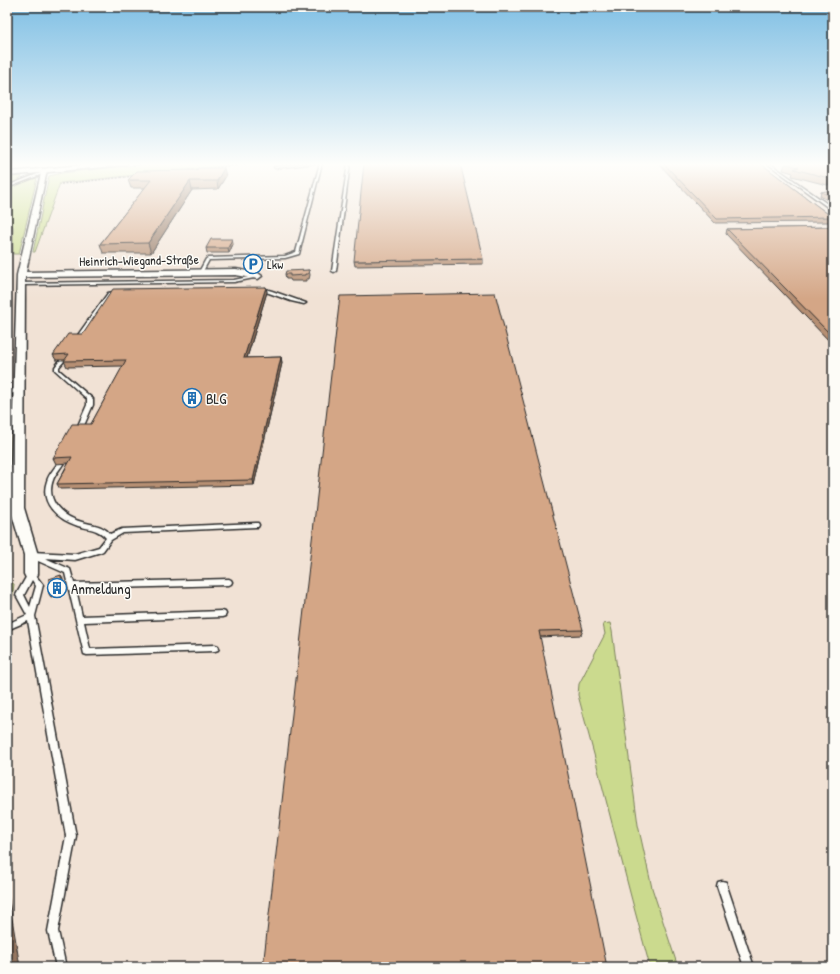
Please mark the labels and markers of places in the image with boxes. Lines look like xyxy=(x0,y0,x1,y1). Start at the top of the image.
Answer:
parking icon: Lkw xyxy=(242,253,264,275)
place label: Lkw xyxy=(267,255,283,273)
building icon: BLG xyxy=(181,387,203,409)
place label: BLG xyxy=(206,388,227,409)
building icon: Anmeldung xyxy=(46,577,68,599)
place label: Anmeldung xyxy=(71,578,131,599)

